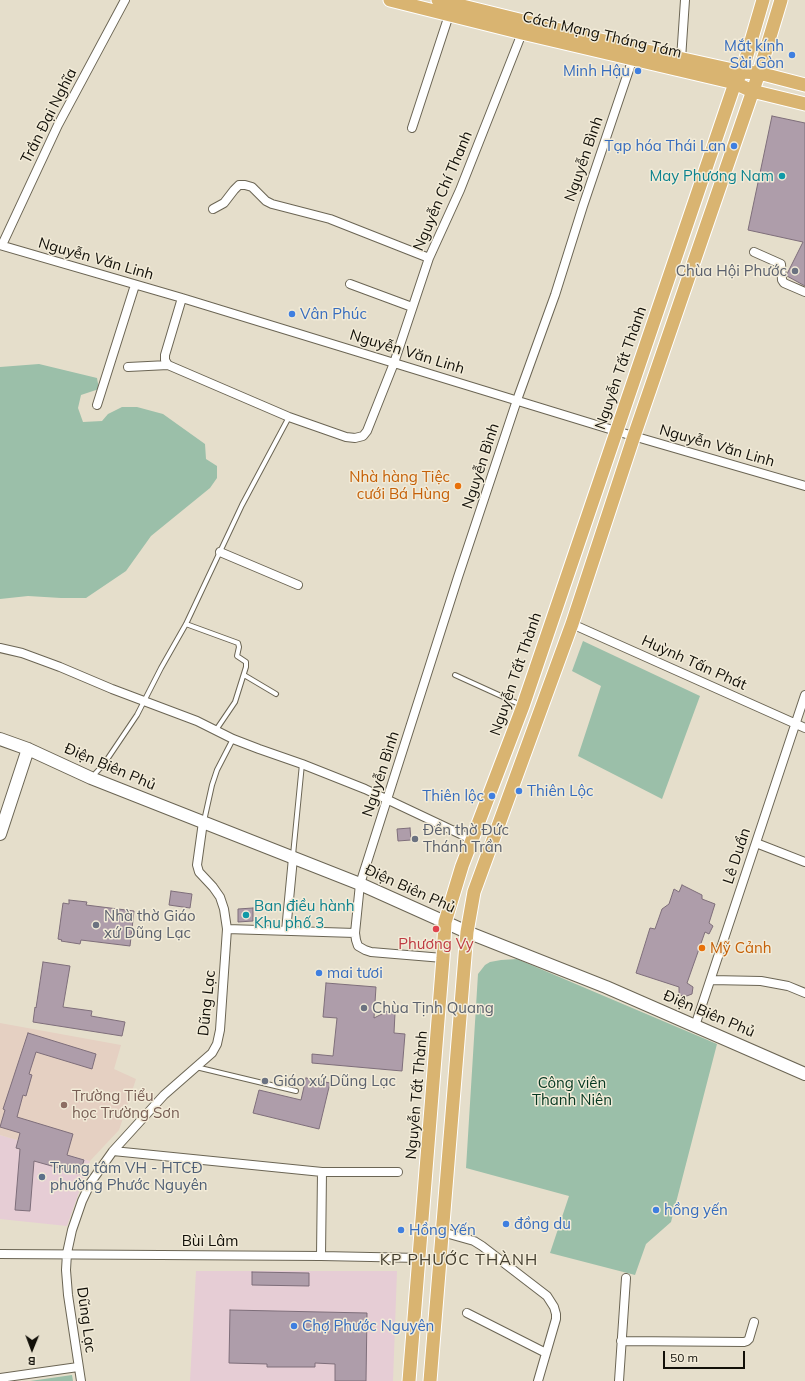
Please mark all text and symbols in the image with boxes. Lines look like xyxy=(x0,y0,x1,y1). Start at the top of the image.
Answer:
street label: Cách Mạng Tháng Tám xyxy=(521,8,683,62)
place label: Mắt kính Sài Gòn xyxy=(724,37,784,72)
marker: Mắt kính Sài Gòn xyxy=(787,50,797,60)
place label: Minh Hậu xyxy=(563,62,630,80)
street label: Trần Đại Nghĩa xyxy=(17,65,81,167)
marker: Minh Hậu xyxy=(633,66,643,76)
street label: Nguyễn Bình xyxy=(561,114,607,204)
street label: Nguyễn Chí Thanh xyxy=(410,128,476,254)
place label: Tạp hóa Thái Lan xyxy=(604,137,726,155)
marker: Tạp hóa Thái Lan xyxy=(729,141,739,151)
place label: May Phương Nam xyxy=(649,167,774,185)
marker: May Phương Nam xyxy=(777,171,787,181)
street label: Nguyễn Văn Linh xyxy=(36,234,156,284)
place label: Chùa Hội Phước xyxy=(676,262,787,280)
marker: Chùa Hội Phước xyxy=(790,266,800,276)
street label: Nguyễn Tất Thành xyxy=(591,304,651,432)
place label: Vân Phúc xyxy=(300,305,367,323)
marker: Vân Phúc xyxy=(287,309,297,319)
street label: Nguyễn Văn Linh xyxy=(347,326,467,378)
street label: Nguyễn Bình xyxy=(459,421,503,511)
street label: Nguyễn Văn Linh xyxy=(657,421,777,471)
place label: Nhà hàng Tiệc cưới Bá Hùng xyxy=(349,468,450,503)
marker: Nhà hàng Tiệc cưới Bá Hùng xyxy=(453,481,463,491)
street label: Nguyễn Tất Thành xyxy=(486,610,546,738)
street label: Huỳnh Tấn Phát xyxy=(639,632,749,694)
street label: Nguyễn Bình xyxy=(359,729,403,819)
street label: Điện Biên Phủ xyxy=(62,740,158,794)
place label: Thiên Lộc xyxy=(527,782,593,800)
marker: Thiên Lộc xyxy=(514,786,524,796)
place label: Thiên lộc xyxy=(422,787,484,805)
marker: Thiên lộc xyxy=(487,791,497,801)
place label: Đền thờ Đức Thánh Trần xyxy=(423,821,509,856)
street label: Lê Duẩn xyxy=(720,826,754,886)
marker: Đền thờ Đức Thánh Trần xyxy=(410,834,420,844)
street label: Điện Biên Phủ xyxy=(362,861,458,917)
place label: Ban điều hành Khu phố 3 xyxy=(254,897,355,932)
place label: Nhà thờ Giáo xứ Dũng Lạc xyxy=(104,907,196,942)
marker: Ban điều hành Khu phố 3 xyxy=(241,910,251,920)
marker: Nhà thờ Giáo xứ Dũng Lạc xyxy=(91,920,101,930)
marker: Phương Vy xyxy=(431,924,441,934)
place label: Phương Vy xyxy=(398,935,474,953)
place label: Mỹ Cảnh xyxy=(710,939,772,957)
marker: Mỹ Cảnh xyxy=(697,943,707,953)
place label: mai tươi xyxy=(327,964,383,982)
marker: mai tươi xyxy=(314,968,324,978)
street label: Dũng Lạc xyxy=(195,969,219,1037)
street label: Điện Biên Phủ xyxy=(661,987,757,1041)
place label: Chùa Tịnh Quang xyxy=(372,999,494,1017)
marker: Chùa Tịnh Quang xyxy=(359,1003,369,1013)
street label: Nguyễn Tất Thành xyxy=(402,1030,432,1160)
place label: Giáo xứ Dũng Lạc xyxy=(273,1072,396,1090)
park label: Công viên Thanh Niên xyxy=(532,1074,612,1109)
marker: Giáo xứ Dũng Lạc xyxy=(260,1076,270,1086)
place label: Trường Tiểu học Trường Sơn xyxy=(72,1087,180,1122)
marker: Trường Tiểu học Trường Sơn xyxy=(59,1100,69,1110)
place label: Trung tâm VH - HTCĐ phường Phước Nguyên xyxy=(50,1159,208,1194)
marker: Trung tâm VH - HTCĐ phường Phước Nguyên xyxy=(37,1172,47,1182)
place label: hồng yến xyxy=(664,1201,728,1219)
marker: hồng yến xyxy=(651,1205,661,1215)
place label: đồng du xyxy=(514,1215,571,1233)
marker: đồng du xyxy=(501,1219,511,1229)
place label: Hồng Yến xyxy=(409,1221,476,1239)
marker: Hồng Yến xyxy=(396,1225,406,1235)
street label: Bùi Lâm xyxy=(182,1232,238,1250)
district label: KP PHƯỚC THÀNH xyxy=(380,1250,538,1270)
street label: Dũng Lạc xyxy=(72,1286,100,1354)
place label: Chợ Phước Nguyên xyxy=(302,1317,434,1335)
marker: Chợ Phước Nguyên xyxy=(289,1321,299,1331)
north arrow xyxy=(12,1329,52,1369)
scale bar xyxy=(665,1343,747,1369)
text: 50 m xyxy=(670,1350,698,1365)
text: B xyxy=(28,1354,36,1368)

